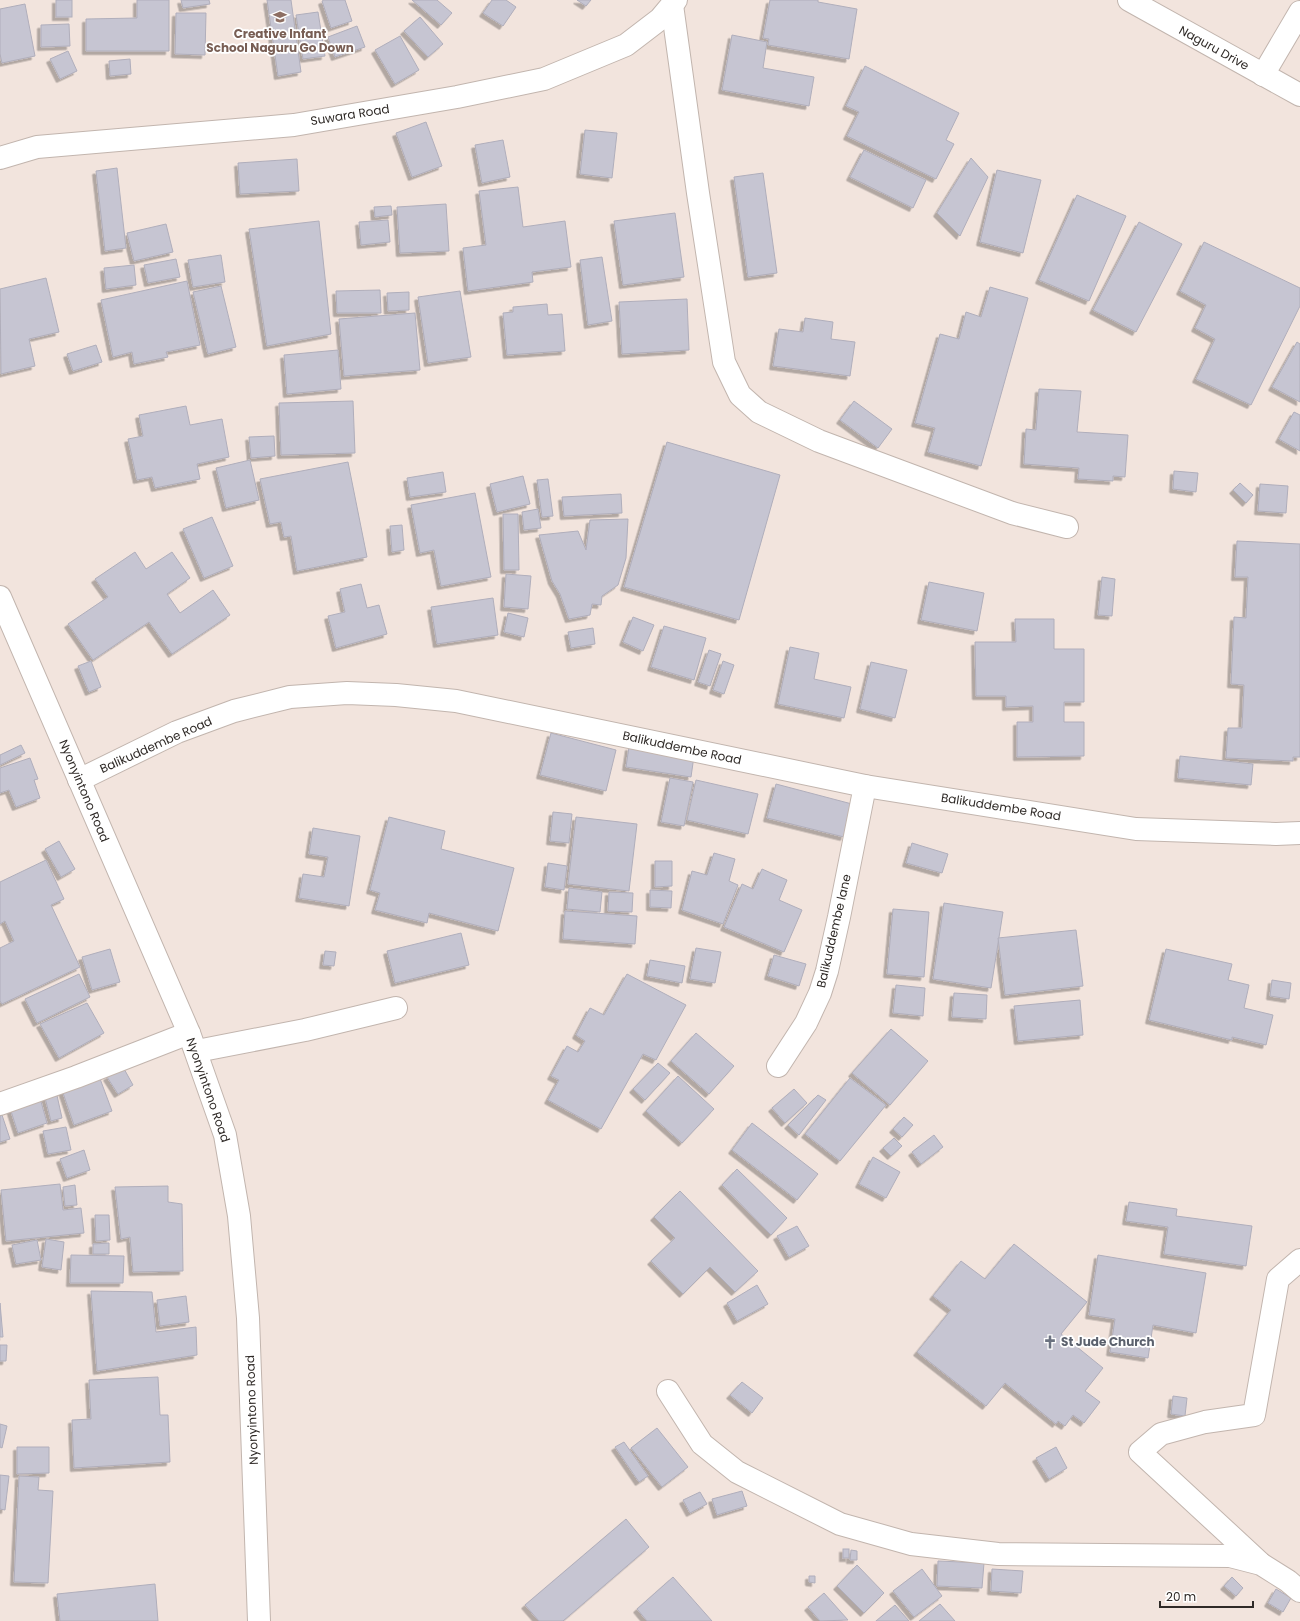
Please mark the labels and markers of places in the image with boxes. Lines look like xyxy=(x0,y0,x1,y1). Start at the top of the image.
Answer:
school or university icon: Creative Infant School Naguru Go Down xyxy=(272,9,288,25)
place label: Creative Infant School Naguru Go Down xyxy=(206,25,354,56)
place label: St Jude Church xyxy=(1061,1333,1155,1350)
church icon: St Jude Church xyxy=(1042,1334,1058,1350)

